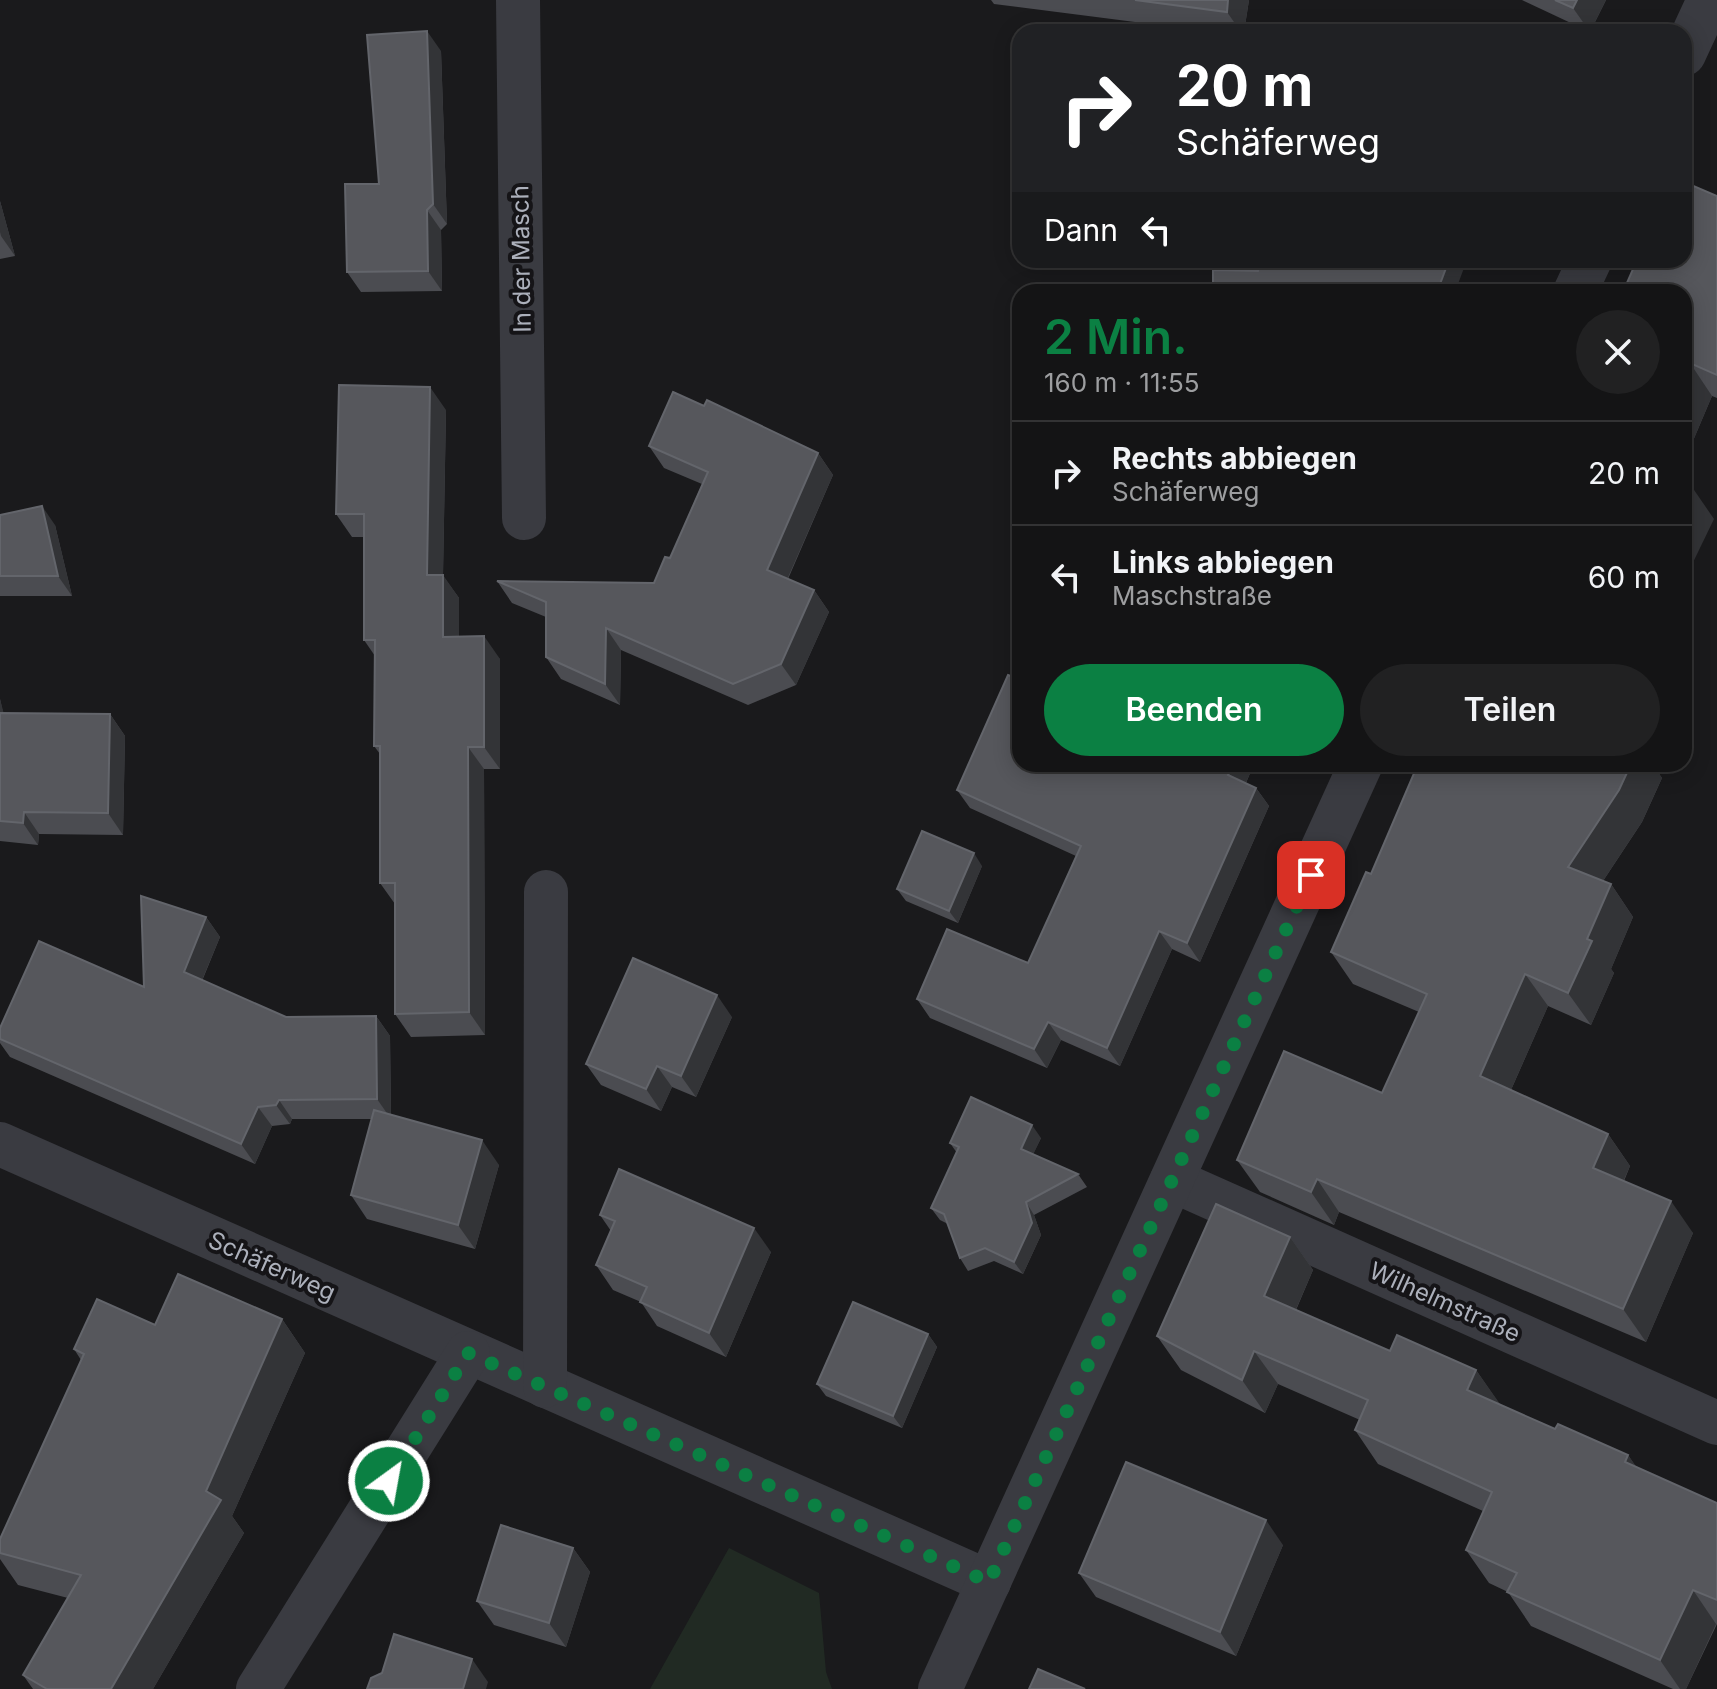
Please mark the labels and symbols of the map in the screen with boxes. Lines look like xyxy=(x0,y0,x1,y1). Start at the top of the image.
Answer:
street label: In der Masch xyxy=(505,185,537,333)
pin xyxy=(1277,841,1345,909)
street label: Schäferweg xyxy=(204,1225,340,1307)
street label: Wilhelmstraße xyxy=(1365,1256,1525,1348)
position arrow xyxy=(347,1439,431,1523)

